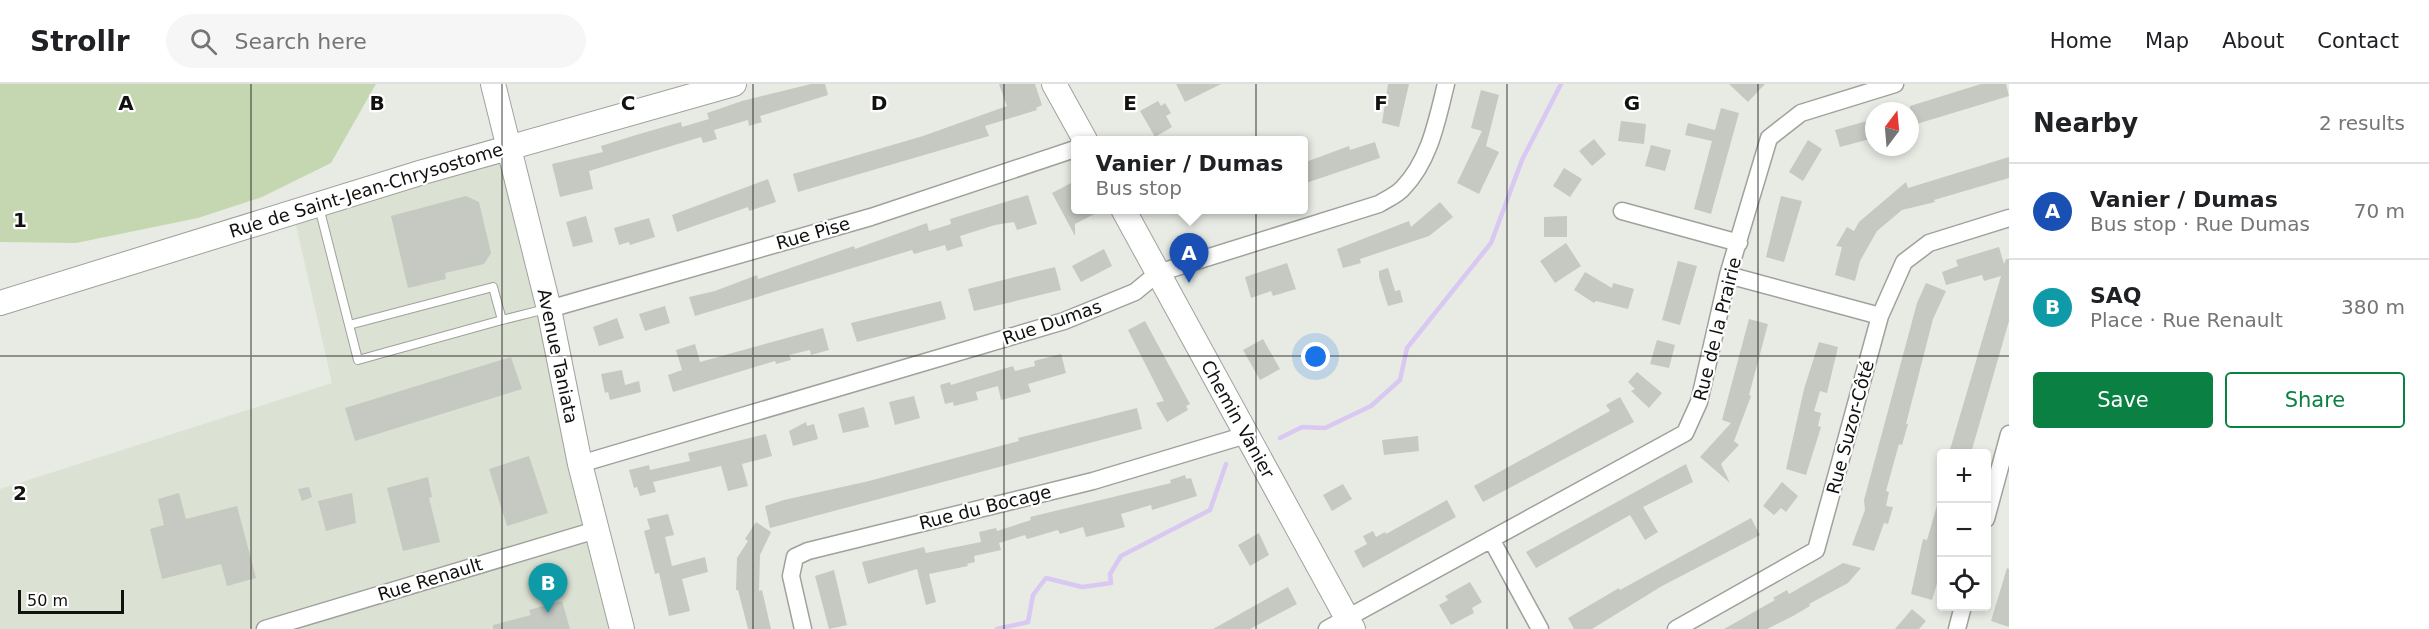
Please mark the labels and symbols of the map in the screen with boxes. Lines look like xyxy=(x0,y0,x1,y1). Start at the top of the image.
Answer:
text: A xyxy=(118,91,134,115)
text: B xyxy=(369,91,385,115)
text: C xyxy=(621,91,635,115)
text: D xyxy=(871,91,887,115)
text: E xyxy=(1123,91,1137,115)
text: F xyxy=(1374,91,1388,115)
text: G xyxy=(1624,91,1640,115)
north arrow xyxy=(1865,102,1919,156)
street label: Rue de Saint-Jean-Chrysostome xyxy=(226,138,506,242)
text: 1 xyxy=(13,208,27,232)
street label: Rue Pise xyxy=(774,212,852,254)
pin: A xyxy=(1170,234,1208,283)
street label: Rue de la Prairie xyxy=(1689,255,1745,403)
street label: Avenue Taniata xyxy=(533,287,583,425)
street label: Rue Dumas xyxy=(1000,295,1104,349)
your location xyxy=(1301,342,1330,371)
street label: Chemin Vanier xyxy=(1197,356,1279,482)
street label: Rue Suzor-Côté xyxy=(1822,358,1878,496)
street label: Rue du Bocage xyxy=(917,480,1053,534)
text: 2 xyxy=(13,481,27,505)
street label: Rue Renault xyxy=(375,553,485,605)
pin: B xyxy=(528,564,568,613)
scale bar xyxy=(18,587,124,614)

